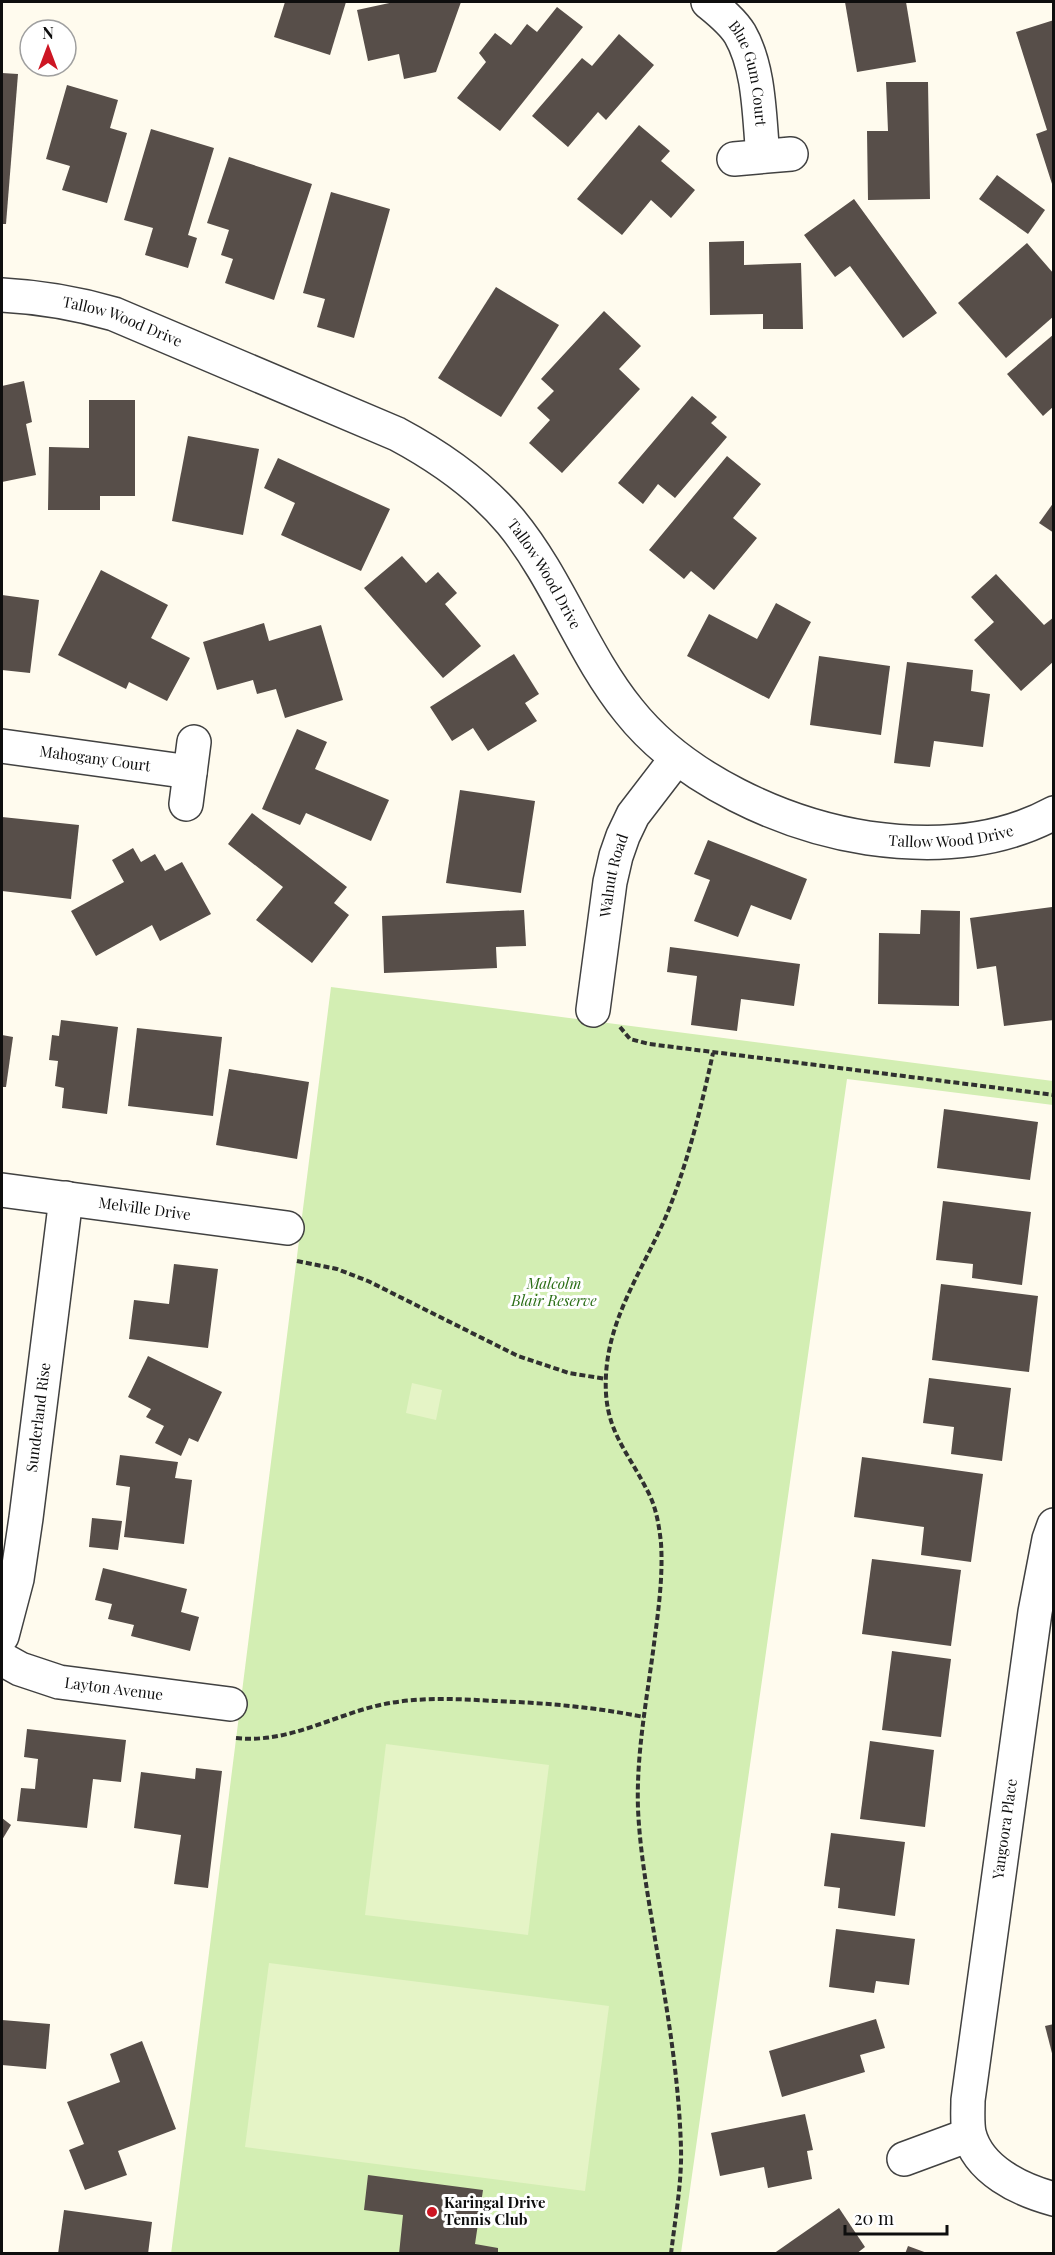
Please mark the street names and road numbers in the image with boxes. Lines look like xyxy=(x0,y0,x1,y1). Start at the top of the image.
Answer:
street label: Blue Gum Court xyxy=(725,16,772,127)
street label: Tallow Wood Drive xyxy=(61,291,186,351)
street label: Tallow Wood Drive xyxy=(503,514,586,632)
street label: Mahogany Court xyxy=(38,740,153,776)
street label: Tallow Wood Drive xyxy=(888,820,1016,851)
street label: Walnut Road xyxy=(594,831,632,920)
street label: Melville Drive xyxy=(97,1192,192,1224)
street label: Sunderland Rise xyxy=(21,1361,54,1473)
street label: Layton Avenue xyxy=(64,1672,164,1704)
street label: Yangoora Place xyxy=(987,1777,1021,1881)

